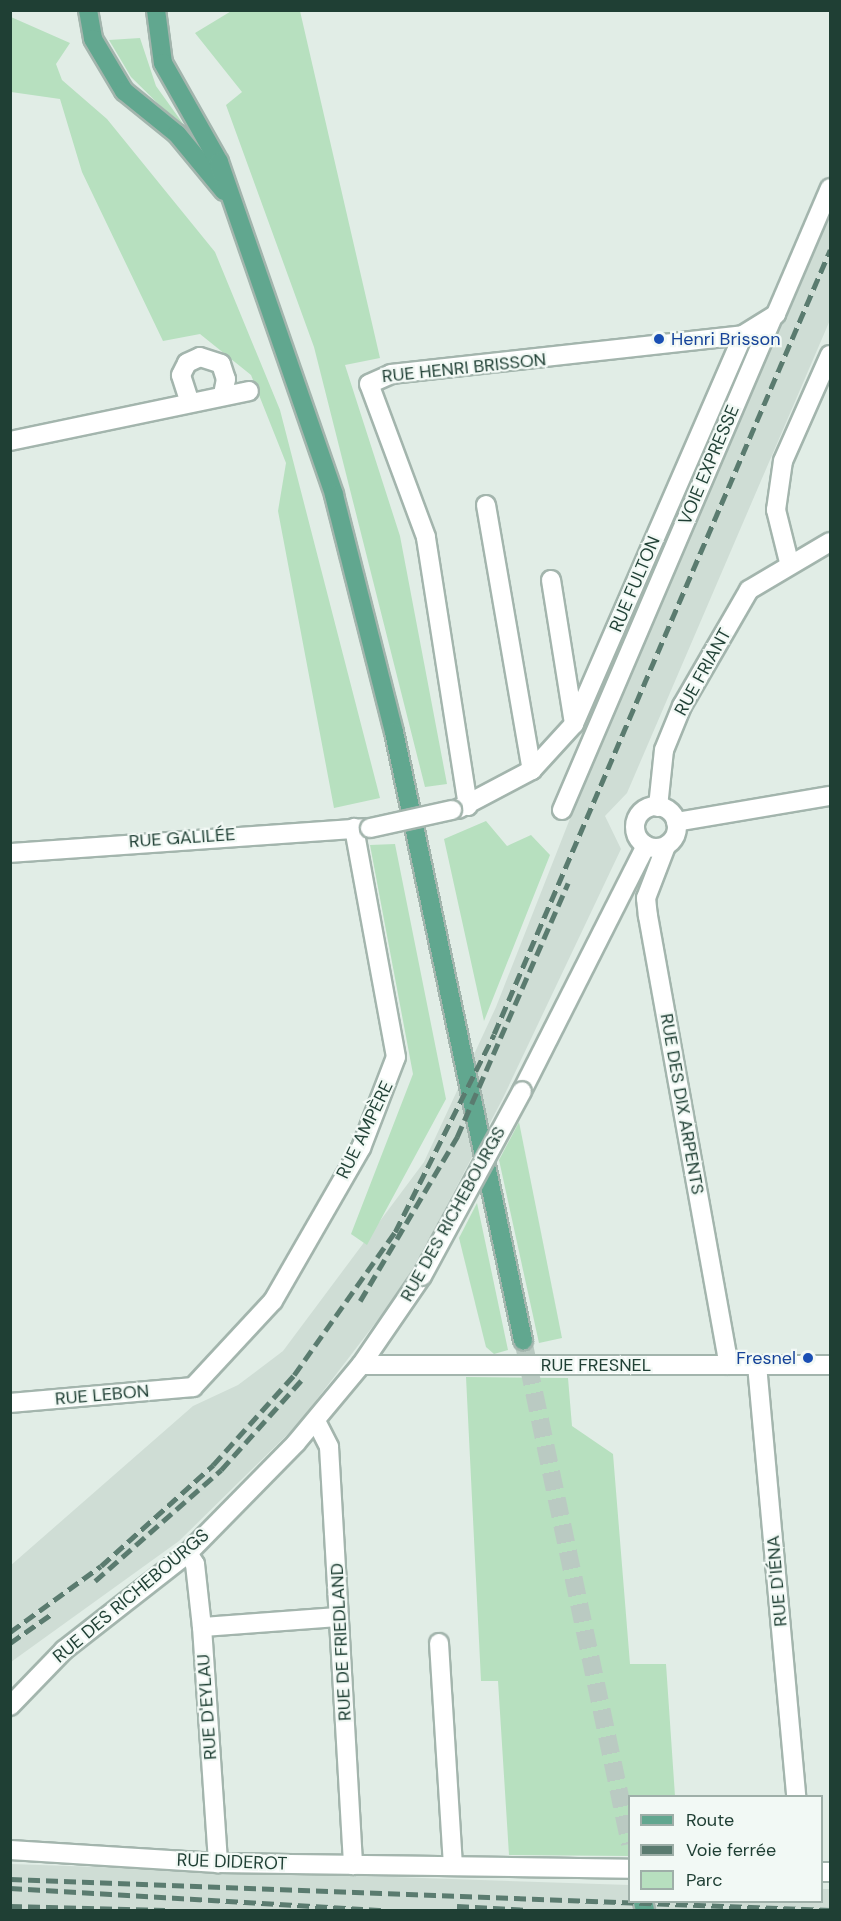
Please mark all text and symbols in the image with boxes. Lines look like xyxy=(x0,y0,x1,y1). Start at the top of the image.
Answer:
place label: Henri Brisson xyxy=(671,328,780,350)
marker: Henri Brisson xyxy=(652,332,666,346)
street label: RUE HENRI BRISSON xyxy=(381,349,547,387)
street label: VOIE EXPRESSE xyxy=(674,402,744,528)
street label: RUE FULTON xyxy=(605,533,665,635)
street label: RUE FRIANT xyxy=(670,625,736,719)
street label: RUE GALILÉE xyxy=(128,824,236,852)
street label: RUE DES DIX ARPENTS xyxy=(655,1012,709,1196)
street label: RUE AMPÈRE xyxy=(332,1078,398,1182)
street label: RUE DES RICHEBOURGS xyxy=(396,1123,510,1305)
place label: Fresnel xyxy=(736,1347,796,1369)
marker: Fresnel xyxy=(801,1351,815,1365)
street label: RUE FRESNEL xyxy=(541,1354,651,1376)
street label: RUE LEBON xyxy=(54,1380,150,1410)
street label: RUE DES RICHEBOURGS xyxy=(49,1524,213,1668)
street label: RUE D'IÉNA xyxy=(762,1535,792,1627)
street label: RUE DE FRIEDLAND xyxy=(326,1562,356,1722)
street label: RUE D'EYLAU xyxy=(193,1653,221,1761)
legend xyxy=(628,1795,823,1903)
text: Route xyxy=(686,1808,734,1832)
text: Voie ferrée xyxy=(686,1838,776,1862)
street label: RUE DIDEROT xyxy=(176,1849,288,1875)
text: Parc xyxy=(686,1868,722,1892)

